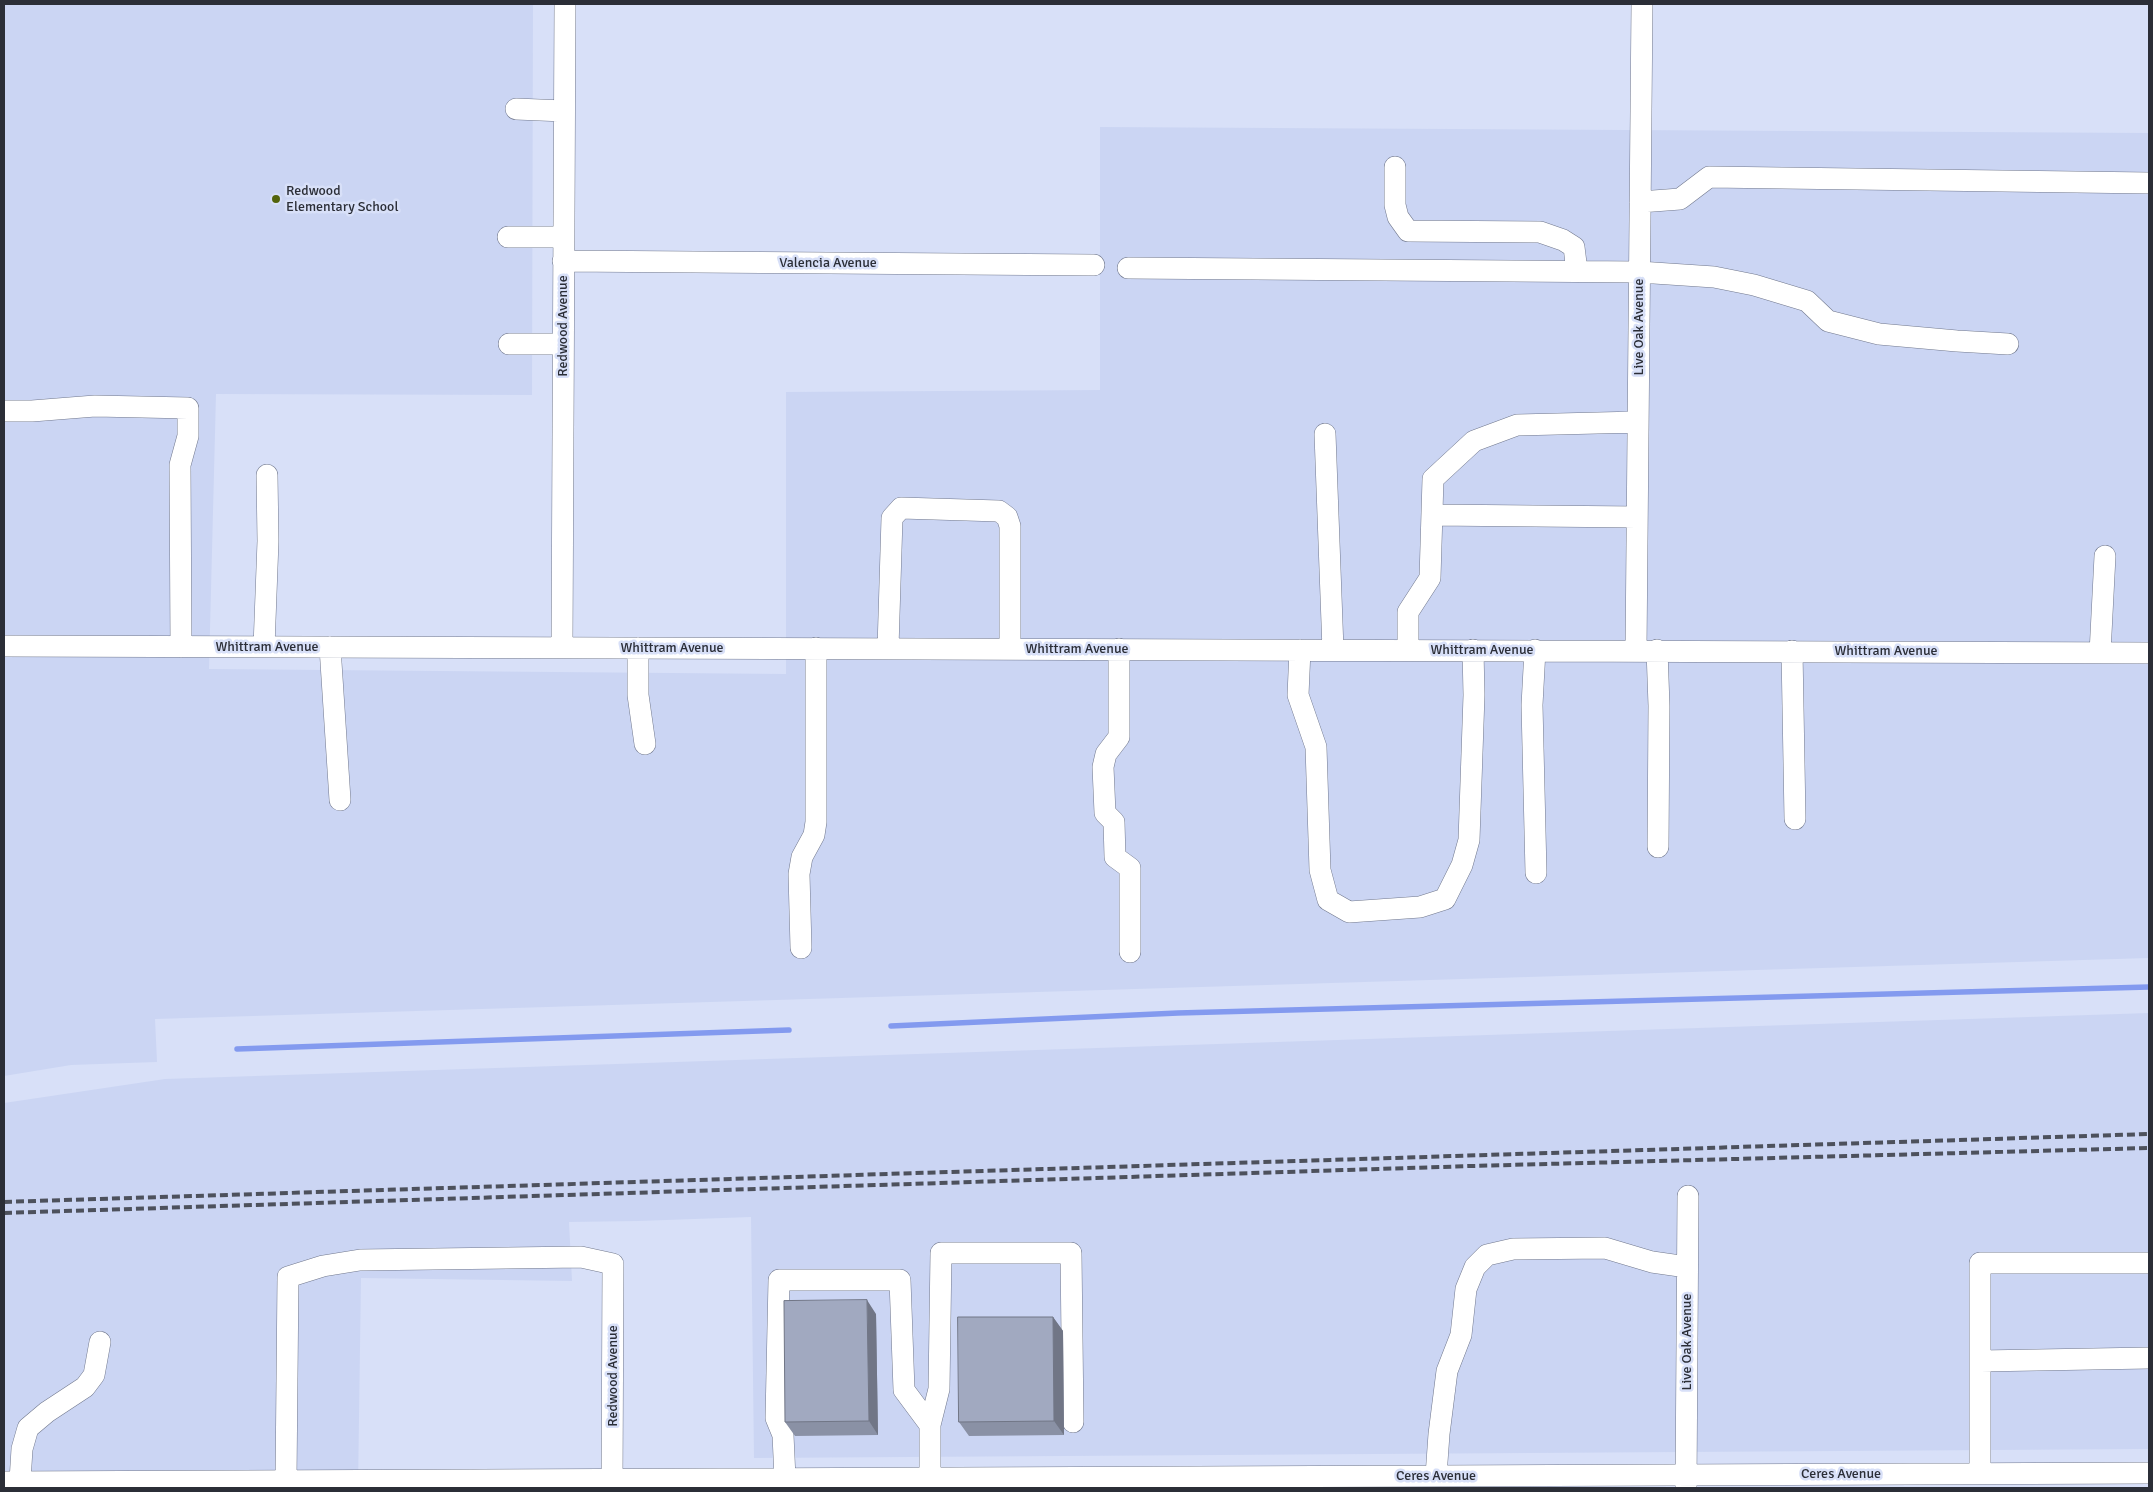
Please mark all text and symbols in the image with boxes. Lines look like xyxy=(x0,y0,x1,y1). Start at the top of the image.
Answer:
place label: Redwood Elementary School xyxy=(286,183,399,216)
marker: Redwood Elementary School xyxy=(270,193,282,205)
street label: Valencia Avenue xyxy=(779,255,877,271)
street label: Redwood Avenue xyxy=(555,275,571,377)
street label: Live Oak Avenue xyxy=(1631,279,1647,375)
street label: Whittram Avenue xyxy=(215,639,319,655)
street label: Whittram Avenue xyxy=(620,640,724,656)
street label: Whittram Avenue xyxy=(1025,641,1129,657)
street label: Whittram Avenue xyxy=(1430,642,1534,658)
street label: Whittram Avenue xyxy=(1834,643,1938,659)
street label: Live Oak Avenue xyxy=(1679,1294,1695,1390)
street label: Redwood Avenue xyxy=(605,1325,621,1427)
street label: Ceres Avenue xyxy=(1801,1466,1881,1482)
street label: Ceres Avenue xyxy=(1396,1468,1476,1484)

